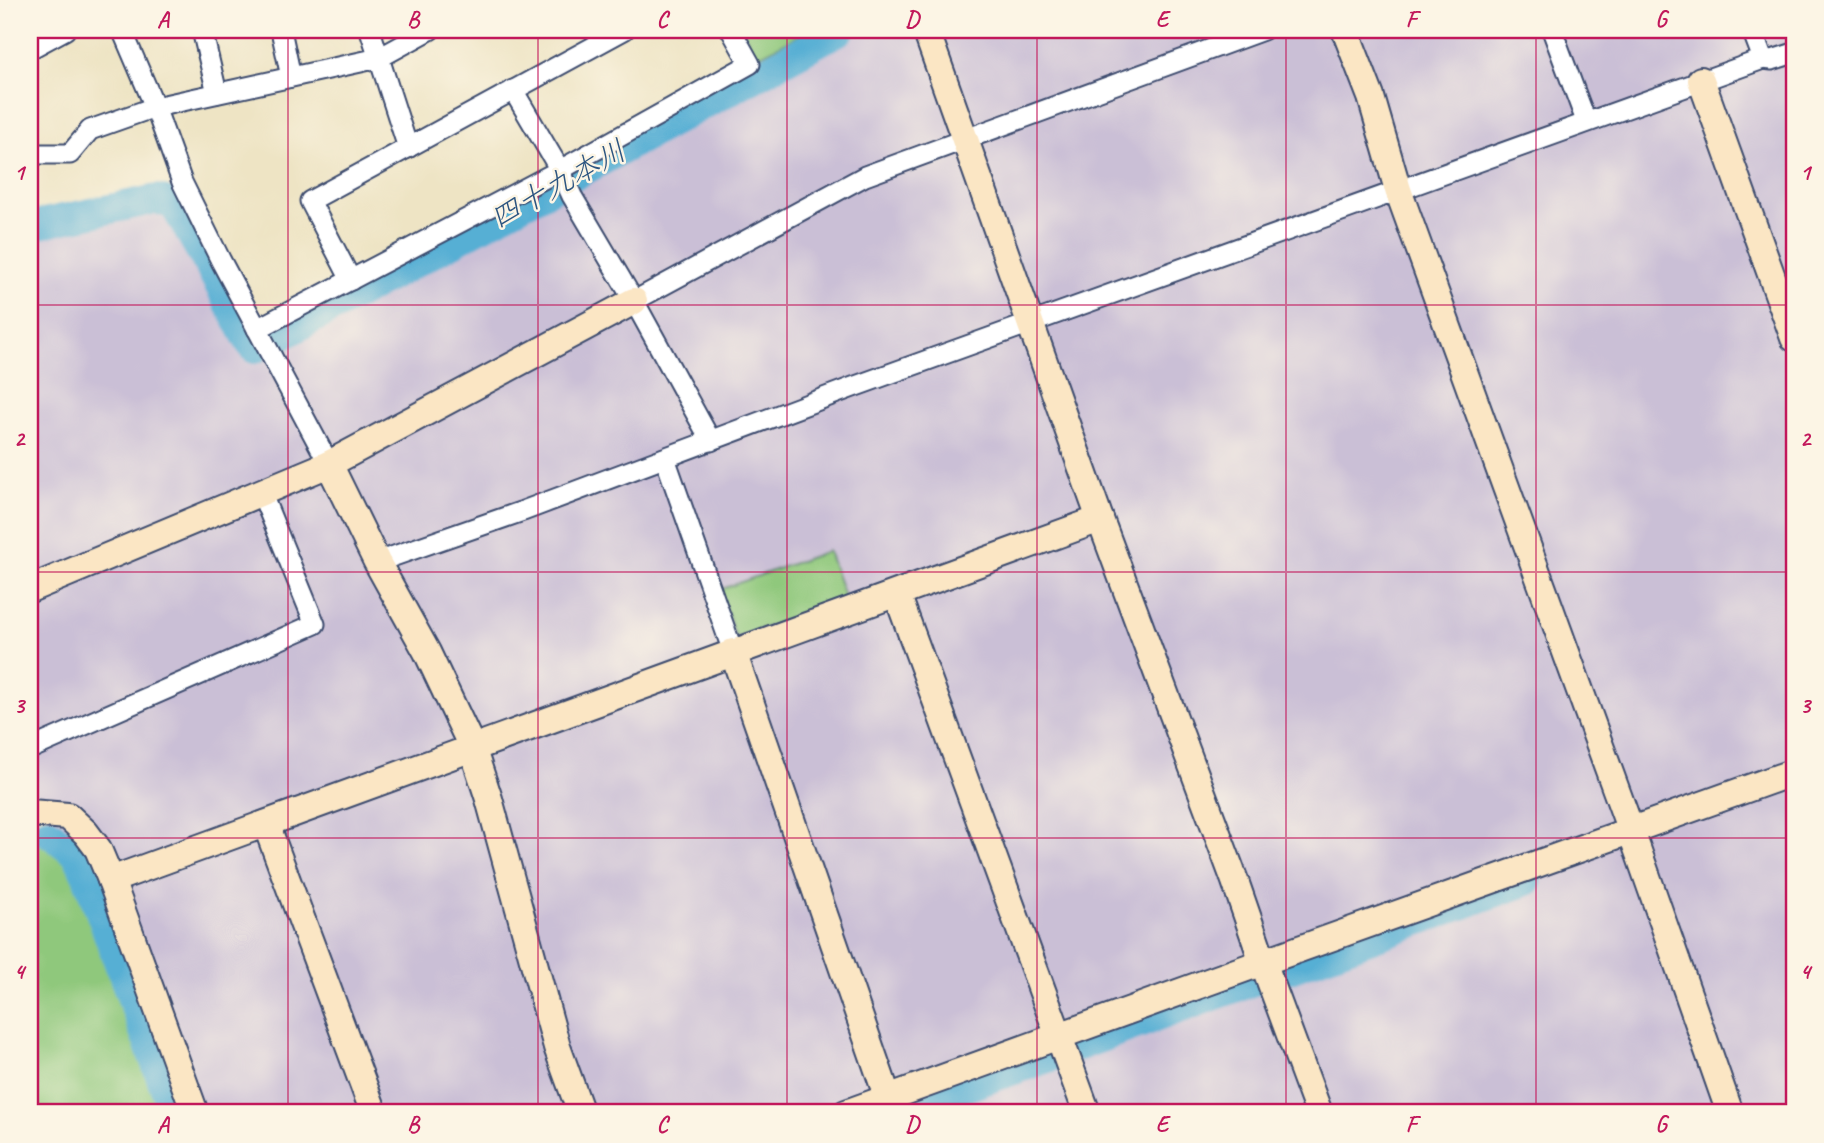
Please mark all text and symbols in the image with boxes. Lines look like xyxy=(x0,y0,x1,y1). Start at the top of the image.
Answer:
text: A xyxy=(157,5,171,34)
text: B xyxy=(407,5,421,34)
text: C xyxy=(657,5,671,34)
text: D xyxy=(905,5,921,34)
text: E xyxy=(1156,5,1172,34)
text: F xyxy=(1406,5,1422,34)
text: G xyxy=(1655,5,1670,34)
water label: 四十九本川 xyxy=(483,131,633,237)
text: 1 xyxy=(14,158,27,187)
text: 1 xyxy=(1800,158,1813,187)
text: 2 xyxy=(14,424,27,453)
text: 2 xyxy=(1800,424,1813,453)
text: 3 xyxy=(14,691,27,720)
text: 3 xyxy=(1800,691,1813,720)
text: 4 xyxy=(14,957,27,986)
text: 4 xyxy=(1800,957,1813,986)
text: A xyxy=(157,1110,171,1139)
text: B xyxy=(407,1110,421,1139)
text: C xyxy=(657,1110,671,1139)
text: D xyxy=(905,1110,921,1139)
text: E xyxy=(1156,1110,1172,1139)
text: F xyxy=(1406,1110,1422,1139)
text: G xyxy=(1655,1110,1670,1139)

